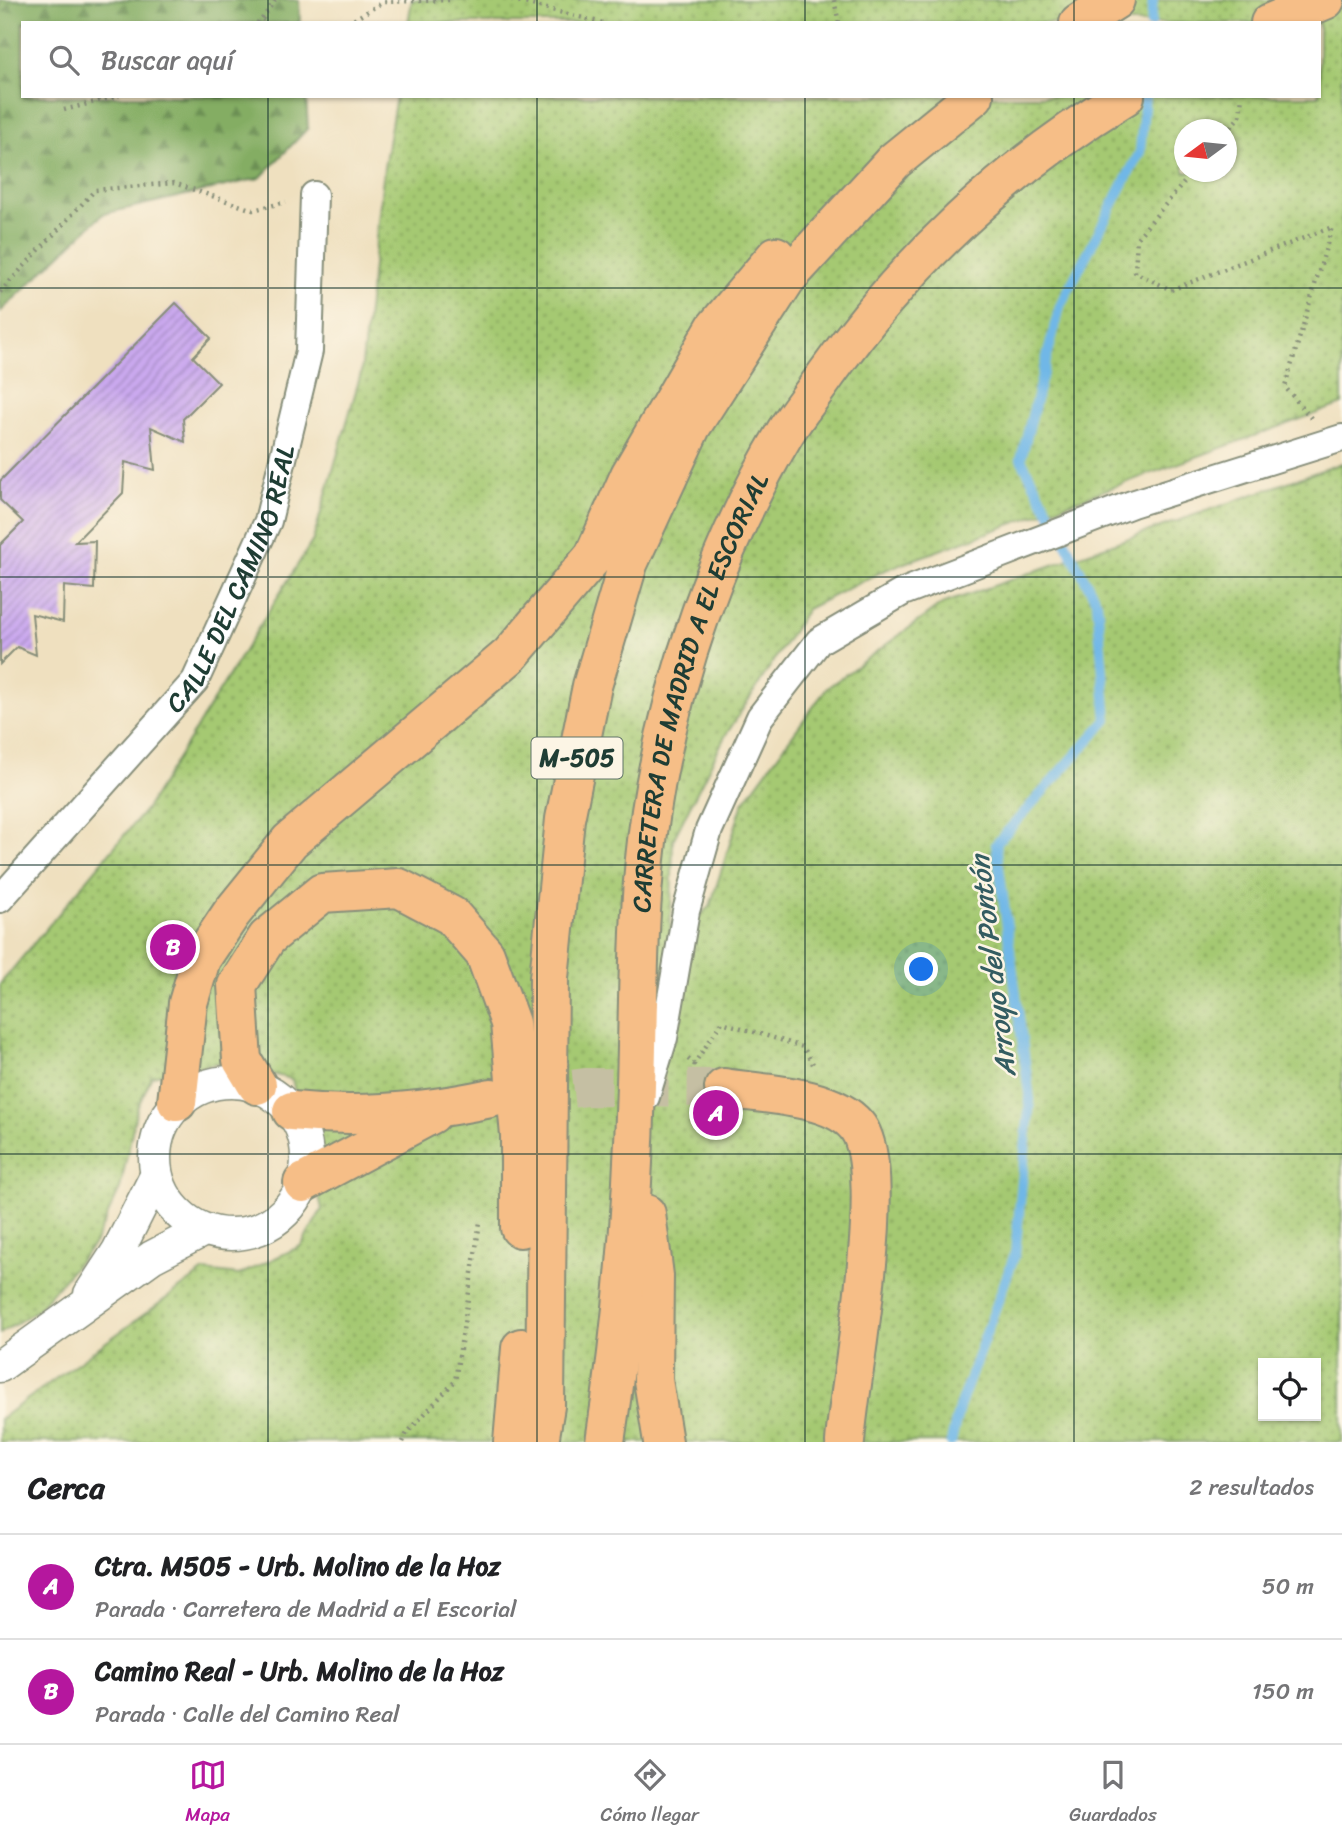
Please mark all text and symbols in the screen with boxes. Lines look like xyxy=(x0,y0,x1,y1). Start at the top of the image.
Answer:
search box xyxy=(21,21,1321,98)
text: Buscar aquí xyxy=(101,37,234,83)
icon: search xyxy=(45,41,83,79)
north arrow xyxy=(1174,119,1237,182)
street label: CALLE DEL CAMINO REAL xyxy=(154,440,309,724)
street label: CARRETERA DE MADRID A EL ESCORIAL xyxy=(618,464,782,914)
road number: M-505 xyxy=(532,738,622,778)
water label: Arroyo del Pontón xyxy=(954,849,1031,1081)
pin: B xyxy=(150,921,196,973)
your location xyxy=(904,952,938,986)
pin: A xyxy=(693,1087,739,1139)
map controls xyxy=(1258,1358,1321,1421)
button: locate xyxy=(1258,1358,1321,1421)
text: Cerca xyxy=(28,1461,104,1515)
text: 2 resultados xyxy=(1189,1467,1314,1508)
text: Ctra. M505 - Urb. Molino de la Hoz xyxy=(95,1543,501,1589)
text: A xyxy=(43,1566,59,1607)
text: 50 m xyxy=(1262,1566,1314,1607)
text: Parada · Carretera de Madrid a El Escorial xyxy=(95,1589,517,1630)
text: Camino Real - Urb. Molino de la Hoz xyxy=(95,1648,504,1694)
text: B xyxy=(44,1671,58,1712)
text: 150 m xyxy=(1252,1671,1314,1712)
text: Parada · Calle del Camino Real xyxy=(95,1694,399,1735)
tab: Mapa xyxy=(185,1756,230,1831)
tab: Cómo llegar xyxy=(601,1756,699,1831)
tab: Guardados xyxy=(1069,1756,1157,1831)

